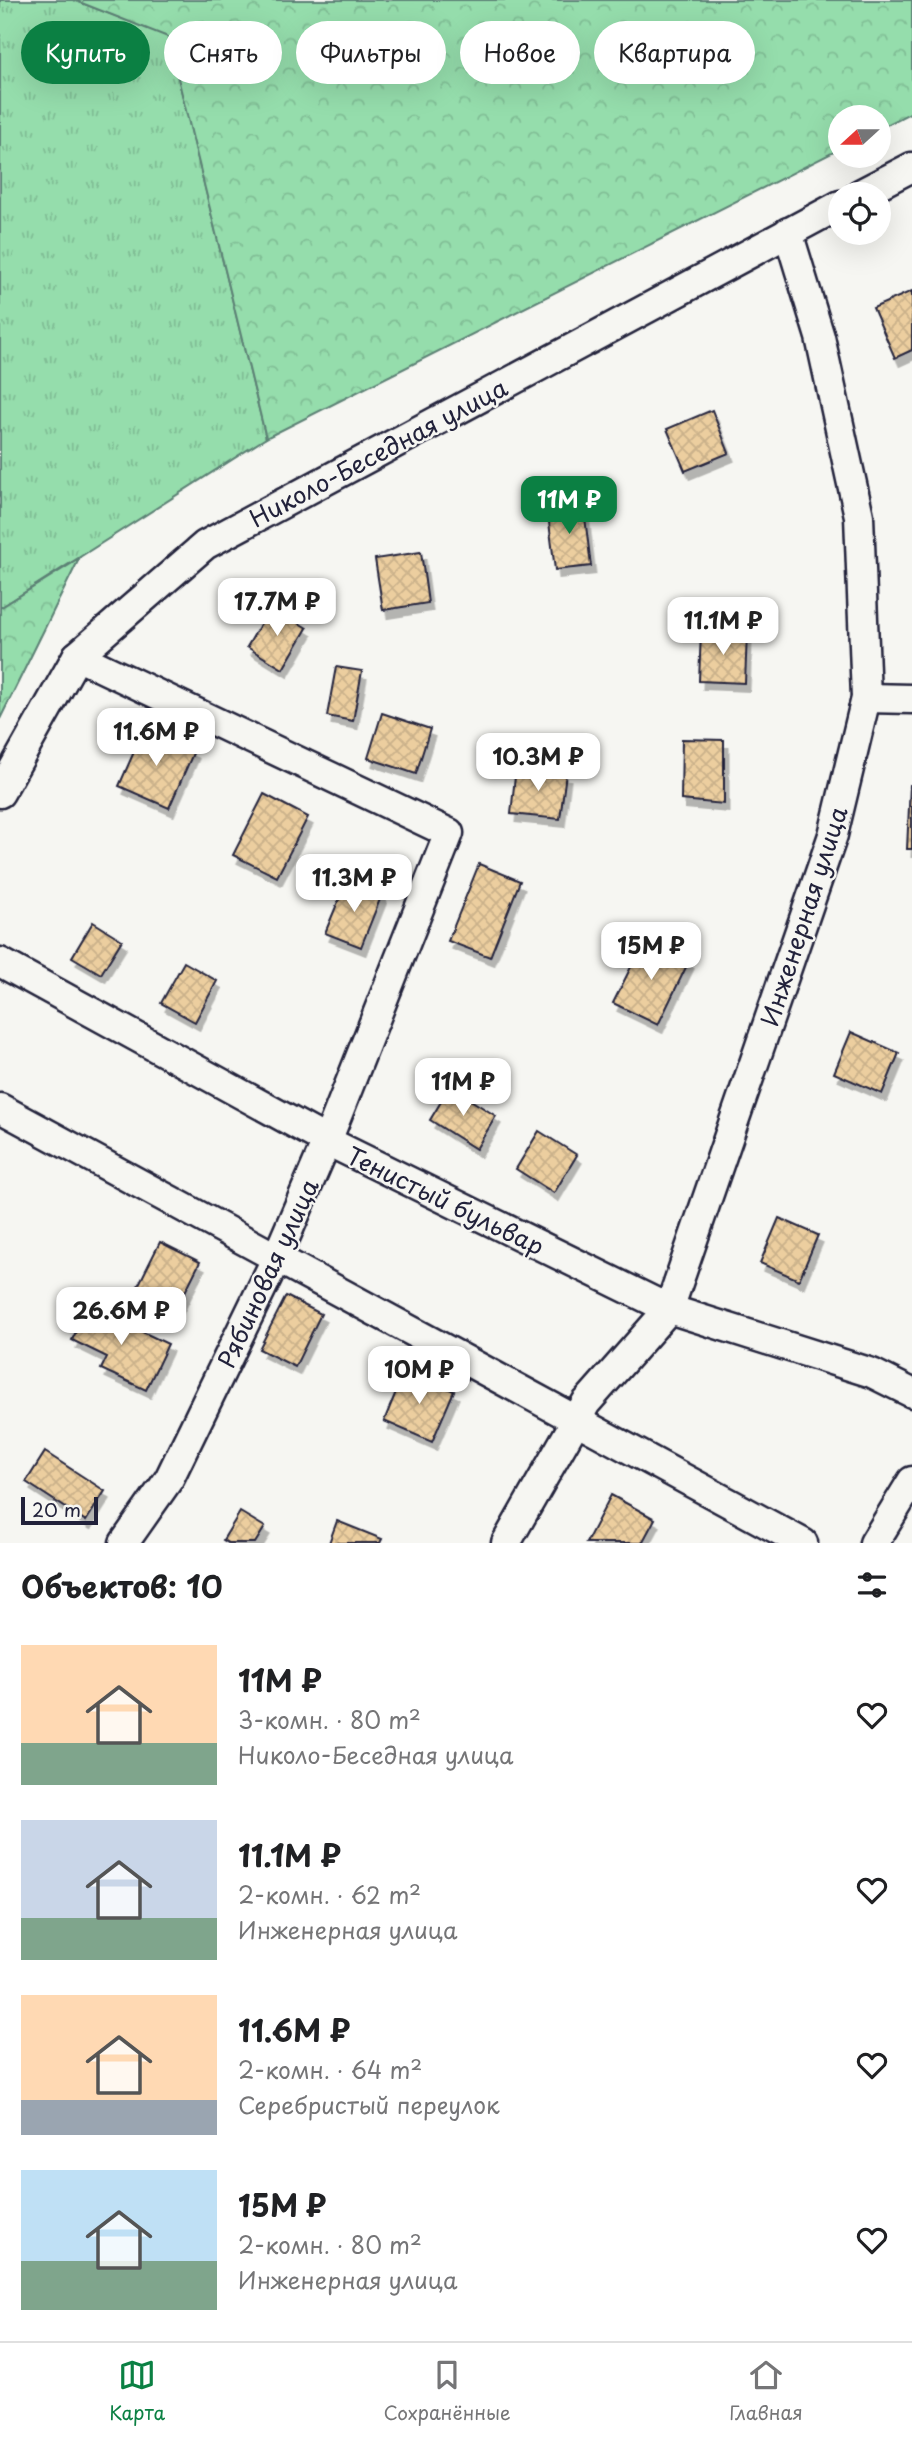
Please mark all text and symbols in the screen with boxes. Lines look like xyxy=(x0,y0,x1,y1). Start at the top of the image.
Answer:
chip: Купить xyxy=(21,21,150,84)
chip: Снять xyxy=(164,21,282,84)
chip: Фильтры xyxy=(296,21,446,84)
chip: Новое xyxy=(460,21,580,84)
chip: Квартира xyxy=(594,21,755,84)
north arrow xyxy=(828,105,891,168)
map controls xyxy=(828,105,891,245)
button: locate xyxy=(828,182,891,245)
street label: Николо-Беседная улица xyxy=(243,369,513,535)
pin: 11M ₽ xyxy=(520,476,618,536)
text: 11M ₽ xyxy=(537,481,601,516)
pin: 17.7M ₽ xyxy=(212,578,342,638)
text: 17.7M ₽ xyxy=(234,583,320,618)
pin: 11.1M ₽ xyxy=(658,598,788,657)
text: 11.1M ₽ xyxy=(683,602,763,637)
pin: 11.6M ₽ xyxy=(91,708,221,768)
text: 11.6M ₽ xyxy=(113,713,199,748)
pin: 10.3M ₽ xyxy=(473,734,603,793)
text: 10.3M ₽ xyxy=(492,738,584,773)
street label: Инженерная улица xyxy=(751,802,855,1030)
pin: 11.3M ₽ xyxy=(289,855,419,914)
text: 11.3M ₽ xyxy=(312,859,396,894)
pin: 15M ₽ xyxy=(602,922,700,982)
text: 15M ₽ xyxy=(617,927,685,962)
pin: 11M ₽ xyxy=(414,1058,512,1118)
text: 11M ₽ xyxy=(431,1063,495,1098)
street label: Тенистый бульвар xyxy=(341,1137,551,1263)
street label: Рябиновая улица xyxy=(207,1173,327,1373)
pin: 26.6M ₽ xyxy=(56,1288,186,1347)
text: 26.6M ₽ xyxy=(72,1292,170,1327)
pin: 10M ₽ xyxy=(370,1346,468,1406)
text: 10M ₽ xyxy=(384,1351,454,1386)
scale bar xyxy=(21,1494,98,1526)
text: 20 m xyxy=(32,1495,81,1523)
text: Объектов: 10 xyxy=(21,1563,223,1608)
icon: filters xyxy=(853,1566,891,1604)
text: 11M ₽ xyxy=(238,1657,322,1702)
icon: home xyxy=(77,1673,161,1757)
icon: heart xyxy=(853,1696,891,1734)
text: 3-комн. · 80 m² xyxy=(238,1702,421,1737)
text: Николо-Беседная улица xyxy=(238,1737,514,1772)
text: 11.1M ₽ xyxy=(238,1832,341,1877)
icon: home xyxy=(77,1848,161,1932)
icon: heart xyxy=(853,1871,891,1909)
text: 2-комн. · 62 m² xyxy=(238,1877,421,1912)
text: Инженерная улица xyxy=(238,1912,457,1947)
text: 11.6M ₽ xyxy=(238,2007,350,2052)
icon: home xyxy=(77,2023,161,2107)
icon: heart xyxy=(853,2046,891,2084)
text: 2-комн. · 64 m² xyxy=(238,2052,422,2087)
text: Серебристый переулок xyxy=(238,2087,500,2122)
text: 15M ₽ xyxy=(238,2182,326,2227)
icon: home xyxy=(77,2198,161,2282)
icon: heart xyxy=(853,2221,891,2259)
text: 2-комн. · 80 m² xyxy=(238,2227,422,2262)
text: Инженерная улица xyxy=(238,2262,457,2297)
tab: Карта xyxy=(109,2356,165,2426)
tab: Сохранённые xyxy=(384,2356,511,2426)
tab: Главная xyxy=(729,2356,803,2426)

